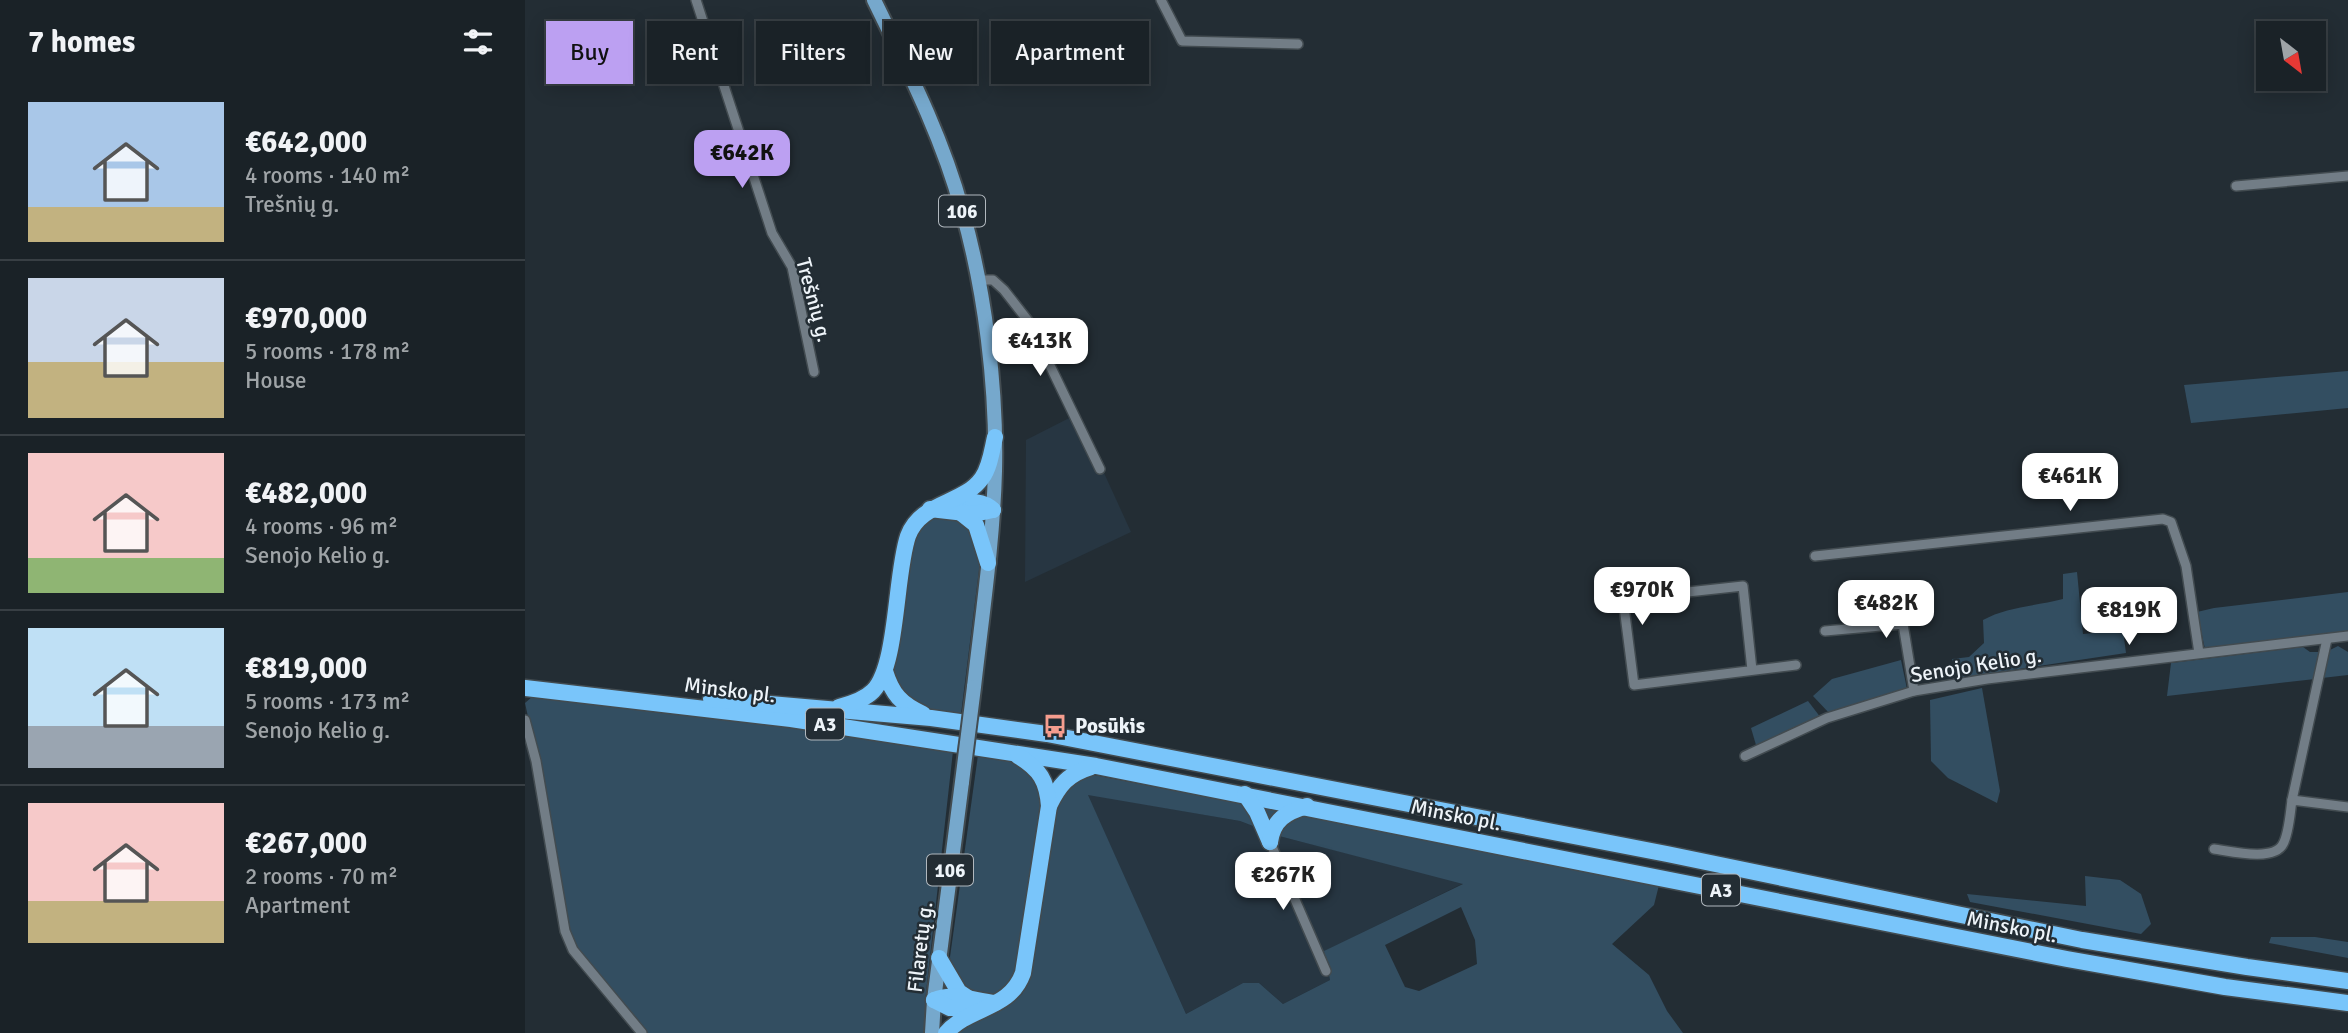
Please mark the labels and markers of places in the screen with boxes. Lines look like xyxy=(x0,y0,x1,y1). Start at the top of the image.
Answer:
pin: €642K xyxy=(693,130,791,190)
pin: €413K xyxy=(991,318,1089,378)
pin: €461K xyxy=(2021,454,2119,513)
pin: €970K xyxy=(1593,568,1691,627)
pin: €482K xyxy=(1837,580,1935,640)
pin: €819K xyxy=(2080,588,2178,647)
bus stop icon: Posūkis xyxy=(1041,712,1069,740)
place label: Posūkis xyxy=(1075,713,1145,739)
pin: €267K xyxy=(1234,852,1332,912)

